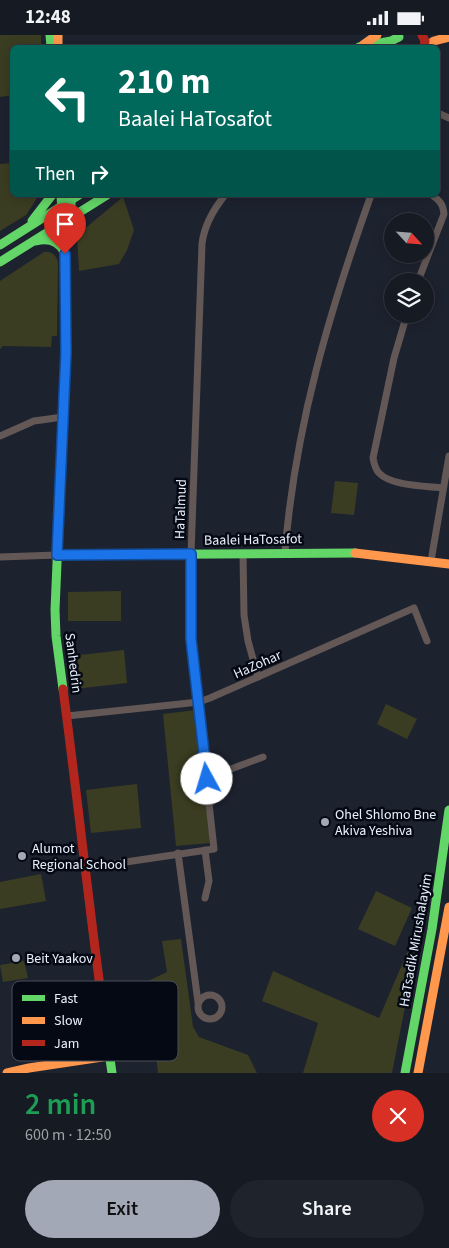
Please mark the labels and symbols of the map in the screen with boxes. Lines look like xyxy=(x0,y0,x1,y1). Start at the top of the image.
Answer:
pin xyxy=(44,203,86,254)
north arrow xyxy=(384,213,434,263)
street label: HaTalmud xyxy=(170,479,192,539)
street label: Baalei HaTosafot xyxy=(204,529,302,551)
street label: Sanhedrin xyxy=(59,632,87,694)
street label: HaZohar xyxy=(230,645,285,684)
position arrow xyxy=(180,752,232,804)
place label: Ohel Shlomo Bne Akiva Yeshiva xyxy=(335,805,436,841)
marker: Ohel Shlomo Bne Akiva Yeshiva xyxy=(319,816,331,828)
place label: Alumot Regional School xyxy=(32,839,126,875)
marker: Alumot Regional School xyxy=(16,850,28,862)
street label: HaTsadik Mirushalayim xyxy=(394,872,438,1009)
place label: Beit Yaakov xyxy=(26,949,93,969)
marker: Beit Yaakov xyxy=(10,952,22,964)
legend xyxy=(12,981,178,1061)
text: Fast xyxy=(54,989,78,1009)
text: Slow xyxy=(54,1011,83,1031)
text: Jam xyxy=(54,1034,79,1054)

